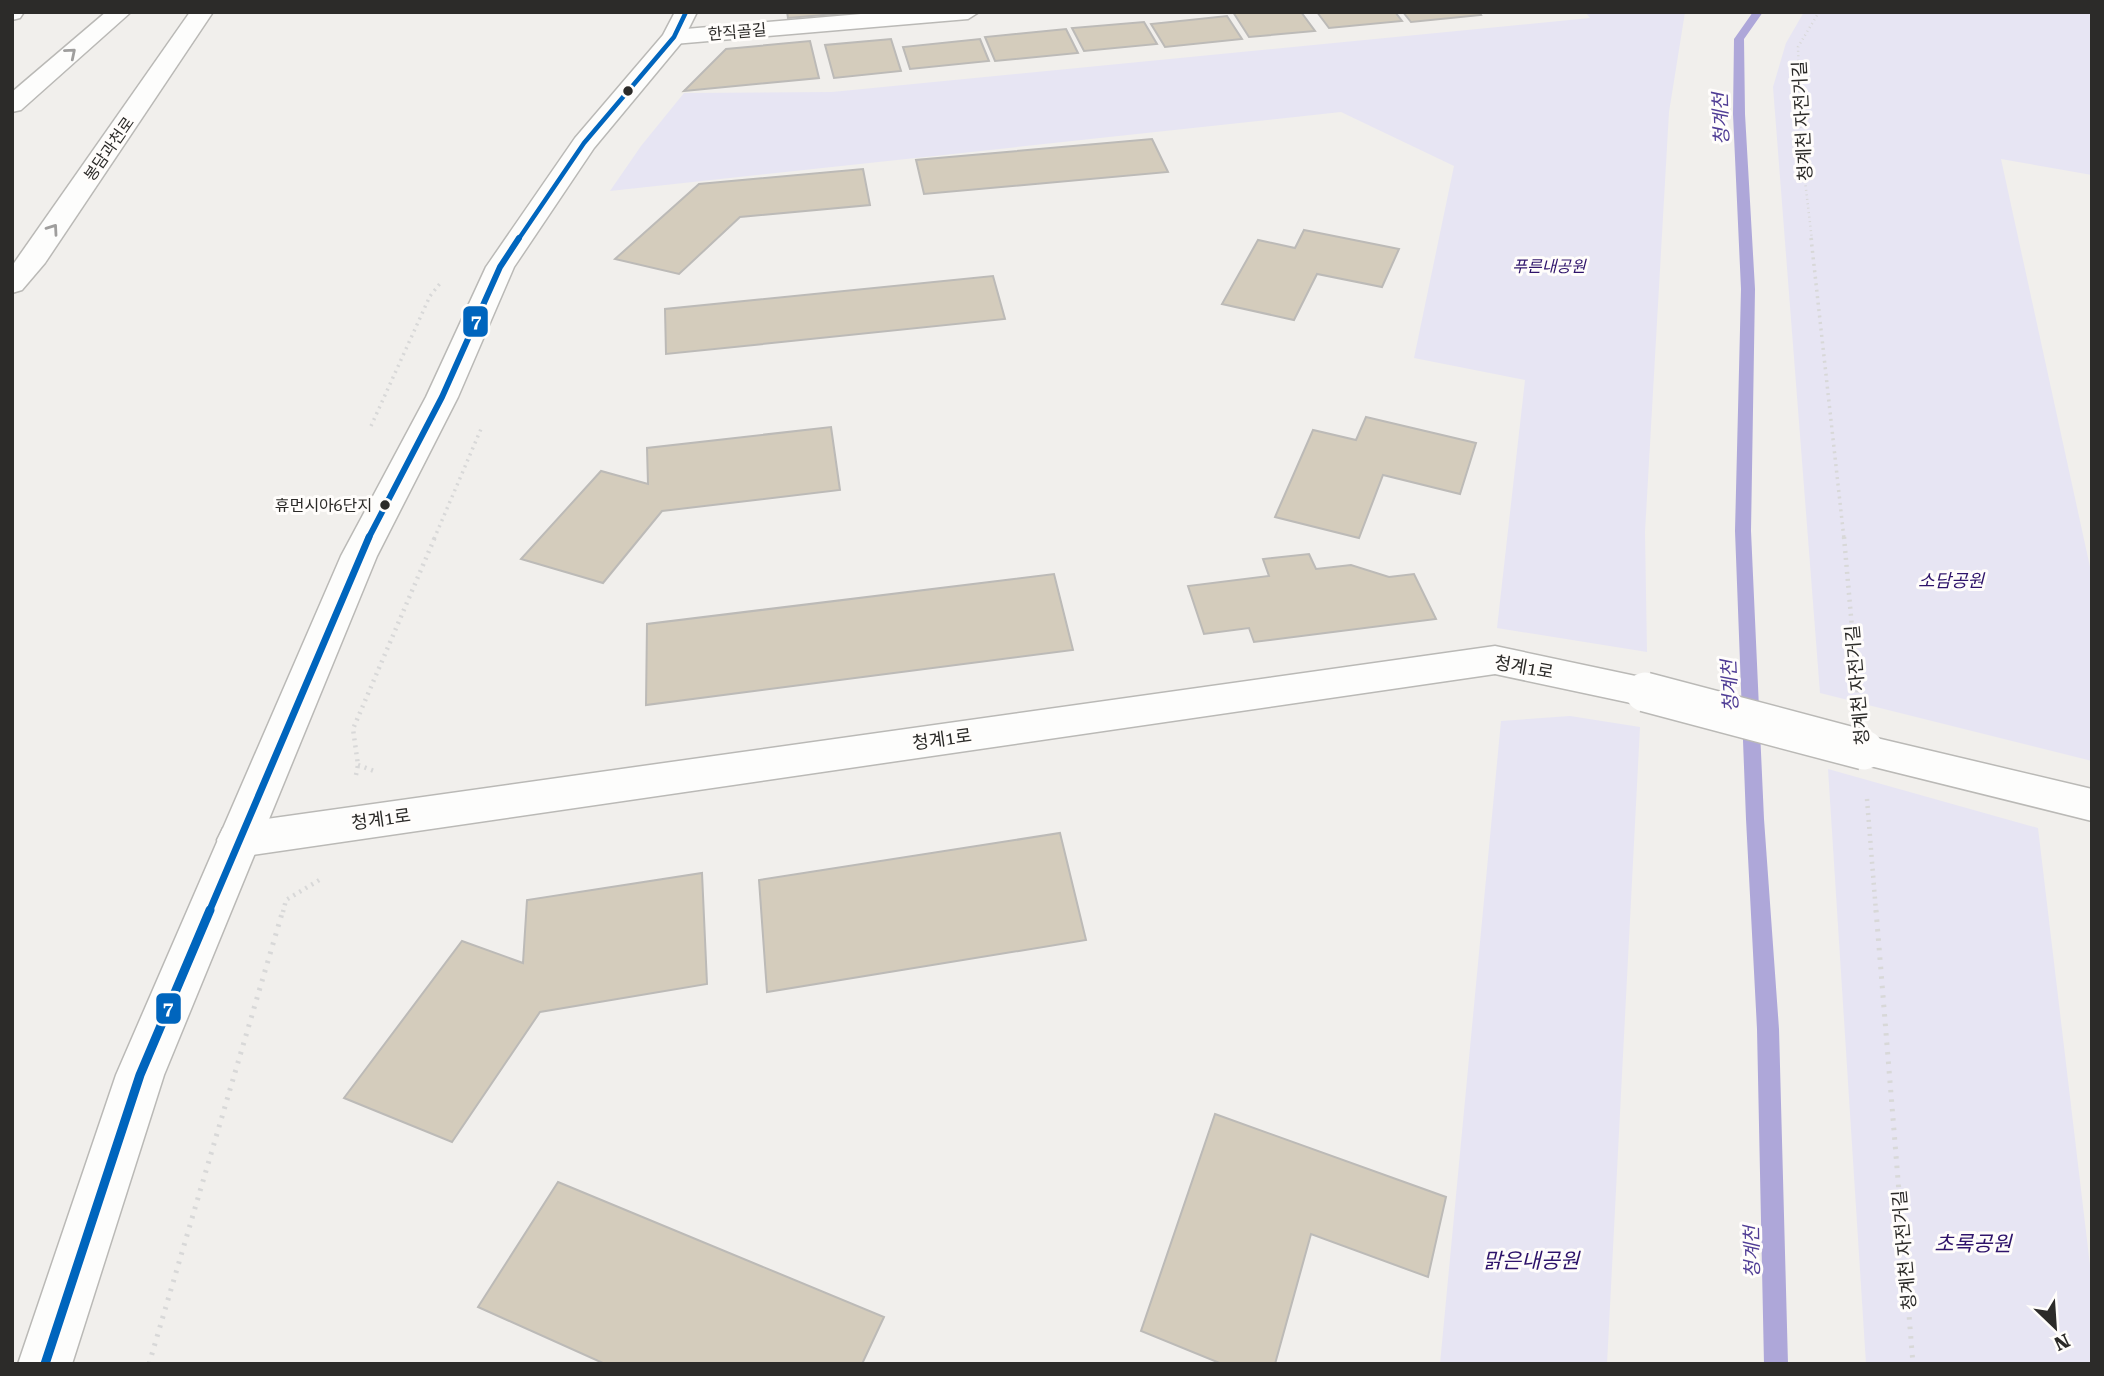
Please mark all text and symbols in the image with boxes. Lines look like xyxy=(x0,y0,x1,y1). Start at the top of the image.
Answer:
street label: 한직골길 xyxy=(707,20,767,44)
one-way arrow xyxy=(62,49,75,61)
street label: 청계천 자전거길 xyxy=(1788,60,1816,182)
unlabelled marker xyxy=(621,84,635,98)
water label: 청계천 xyxy=(1709,91,1733,146)
street label: 봉담과천로 xyxy=(80,113,138,185)
one-way arrow xyxy=(45,224,57,237)
park label: 푸른내공원 xyxy=(1512,257,1587,276)
line badge: 7 xyxy=(462,305,489,338)
text: 7 xyxy=(471,310,482,333)
place label: 휴먼시아6단지 xyxy=(275,496,372,515)
marker: 휴먼시아6단지 xyxy=(378,498,392,512)
park label: 소담공원 xyxy=(1918,570,1986,591)
street label: 청계천 자전거길 xyxy=(1841,624,1873,746)
street label: 청계1로 xyxy=(1493,651,1555,683)
water label: 청계천 xyxy=(1717,658,1743,713)
street label: 청계1로 xyxy=(911,724,973,754)
street label: 청계1로 xyxy=(350,804,412,834)
line badge: 7 xyxy=(155,992,182,1025)
text: 7 xyxy=(163,997,174,1020)
street label: 청계천 자전거길 xyxy=(1888,1189,1920,1311)
water label: 청계천 xyxy=(1740,1224,1764,1278)
park label: 초록공원 xyxy=(1934,1232,2013,1256)
park label: 맑은내공원 xyxy=(1483,1249,1581,1273)
north arrow xyxy=(2020,1292,2090,1362)
text: N xyxy=(2050,1328,2073,1356)

